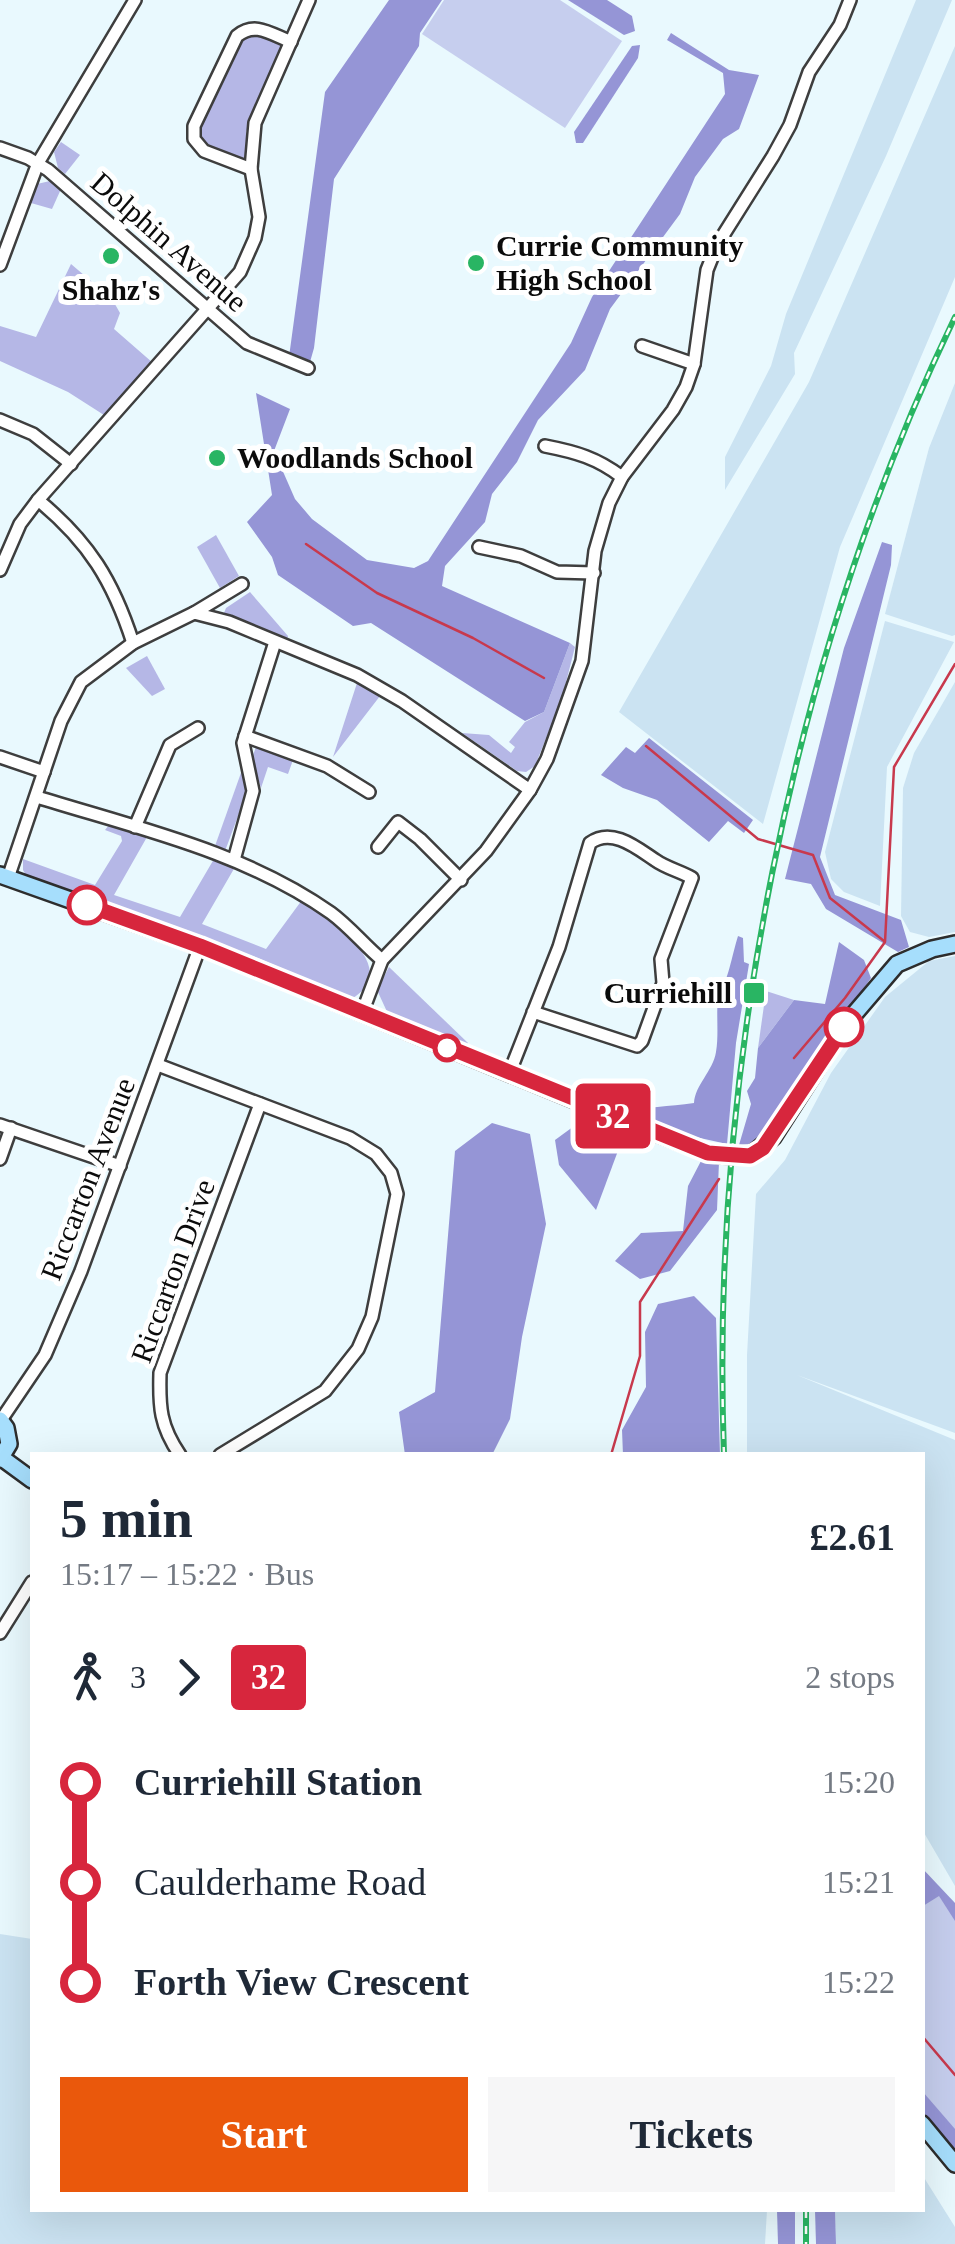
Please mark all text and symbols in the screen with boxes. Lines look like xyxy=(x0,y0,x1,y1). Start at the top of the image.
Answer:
street label: Dolphin Avenue xyxy=(85,165,254,318)
place label: Currie Community High School xyxy=(496,229,743,296)
marker: Shahz's xyxy=(100,245,122,267)
marker: Currie Community High School xyxy=(465,252,487,274)
place label: Shahz's xyxy=(62,273,160,306)
place label: Woodlands School xyxy=(237,441,473,474)
marker: Woodlands School xyxy=(206,447,228,469)
unlabelled marker xyxy=(68,886,106,924)
place label: Curriehill xyxy=(604,976,732,1009)
marker: Curriehill xyxy=(741,980,767,1006)
unlabelled marker xyxy=(825,1008,863,1046)
unlabelled marker xyxy=(434,1035,460,1061)
street label: Riccarton Avenue xyxy=(34,1073,141,1284)
line badge: 32 xyxy=(568,1084,658,1148)
text: 32 xyxy=(596,1097,631,1136)
street label: Riccarton Drive xyxy=(124,1175,221,1367)
text: 5 min xyxy=(60,1488,193,1549)
text: £2.61 xyxy=(810,1516,895,1558)
text: 15:17 – 15:22 · Bus xyxy=(60,1556,314,1592)
icon: walk xyxy=(60,1650,115,1705)
icon: forward xyxy=(161,1650,216,1705)
text: 32 xyxy=(251,1658,286,1697)
text: 3 xyxy=(130,1659,146,1695)
text: 2 stops xyxy=(805,1659,895,1695)
text: Curriehill Station xyxy=(134,1761,422,1803)
text: 15:20 xyxy=(822,1764,895,1800)
text: Caulderhame Road xyxy=(134,1861,426,1903)
text: 15:21 xyxy=(822,1864,895,1900)
text: Forth View Crescent xyxy=(134,1961,469,2003)
text: 15:22 xyxy=(822,1964,895,2000)
button: Start xyxy=(60,2077,468,2192)
button: Tickets xyxy=(488,2077,895,2192)

